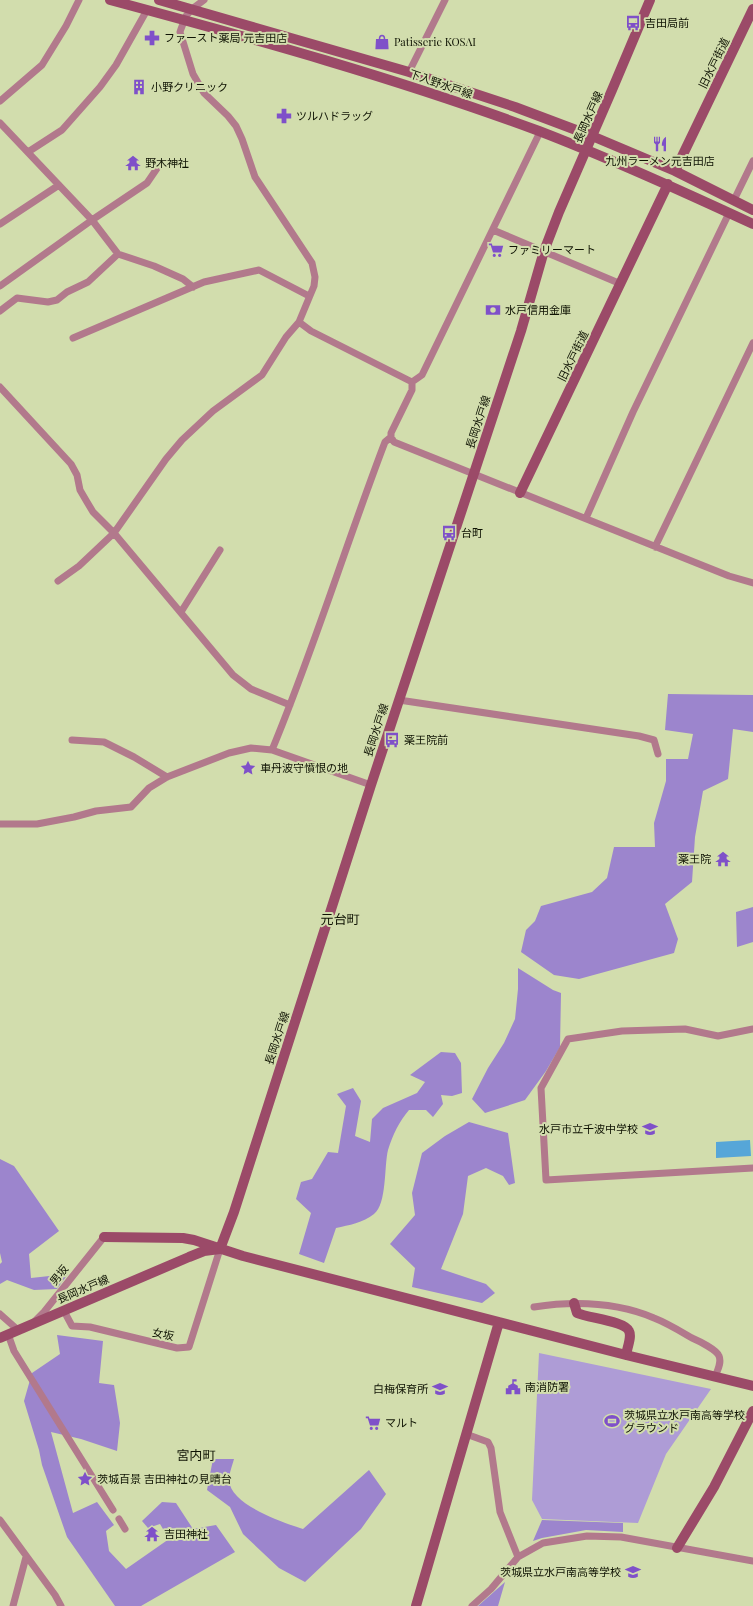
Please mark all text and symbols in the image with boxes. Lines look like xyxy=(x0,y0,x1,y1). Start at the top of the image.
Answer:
bus stop icon: 吉田局前 xyxy=(624,14,642,32)
place label: 吉田局前 xyxy=(645,15,689,30)
pharmacy icon: ファースト薬局 元吉田店 xyxy=(143,29,161,47)
place label: ファースト薬局 元吉田店 xyxy=(164,30,287,45)
shop icon: Patisserie KOSAI xyxy=(373,33,391,51)
place label: Patisserie KOSAI xyxy=(394,34,476,49)
street label: 旧水戸街道 xyxy=(695,35,732,91)
street label: 下入野水戸線 xyxy=(408,66,475,101)
building icon: 小野クリニック xyxy=(130,78,148,96)
place label: 小野クリニック xyxy=(151,79,228,94)
street label: 長岡水戸線 xyxy=(570,89,606,145)
pharmacy icon: ツルハドラッグ xyxy=(275,107,293,125)
place label: ツルハドラッグ xyxy=(296,108,373,123)
restaurant icon: 九州ラーメン元吉田店 xyxy=(651,135,669,153)
place label: 九州ラーメン元吉田店 xyxy=(605,153,715,168)
temple icon: 野木神社 xyxy=(124,154,142,172)
place label: 野木神社 xyxy=(145,155,189,170)
supermarket icon: ファミリーマート xyxy=(487,241,505,259)
place label: ファミリーマート xyxy=(508,242,596,257)
bank icon: 水戸信用金庫 xyxy=(484,301,502,319)
place label: 水戸信用金庫 xyxy=(505,302,571,317)
street label: 旧水戸街道 xyxy=(554,328,591,384)
street label: 長岡水戸線 xyxy=(462,393,493,450)
bus stop icon: 台町 xyxy=(440,524,458,542)
place label: 台町 xyxy=(461,525,483,540)
street label: 長岡水戸線 xyxy=(360,701,391,758)
bus stop icon: 薬王院前 xyxy=(383,731,401,749)
place label: 薬王院前 xyxy=(404,732,448,747)
place icon: 車丹波守憤恨の地 xyxy=(239,759,257,777)
place label: 車丹波守憤恨の地 xyxy=(260,760,348,775)
temple icon: 薬王院 xyxy=(714,850,732,868)
place label: 薬王院 xyxy=(678,851,711,866)
district label: 元台町 xyxy=(320,910,360,927)
street label: 長岡水戸線 xyxy=(261,1009,292,1066)
school or university icon: 水戸市立千波中学校 xyxy=(641,1120,659,1138)
place label: 水戸市立千波中学校 xyxy=(539,1121,638,1136)
street label: 男坂 xyxy=(46,1261,71,1288)
street label: 長岡水戸線 xyxy=(55,1271,111,1306)
street label: 女坂 xyxy=(151,1324,175,1343)
public building icon: 南消防署 xyxy=(504,1378,522,1396)
place label: 南消防署 xyxy=(525,1379,569,1394)
school or university icon: 白梅保育所 xyxy=(431,1380,449,1398)
place label: 白梅保育所 xyxy=(373,1381,429,1396)
place label: 茨城県立水戸南高等学校 グラウンド xyxy=(624,1407,745,1435)
sports icon: 茨城県立水戸南高等学校 グラウンド xyxy=(603,1412,621,1430)
supermarket icon: マルト xyxy=(364,1414,382,1432)
place label: マルト xyxy=(385,1415,418,1430)
district label: 宮内町 xyxy=(176,1446,216,1463)
place icon: 茨城百景 吉田神社の見晴台 xyxy=(76,1470,94,1488)
place label: 茨城百景 吉田神社の見晴台 xyxy=(97,1471,232,1486)
temple icon: 吉田神社 xyxy=(143,1525,161,1543)
place label: 吉田神社 xyxy=(164,1526,208,1541)
school or university icon: 茨城県立水戸南高等学校 xyxy=(624,1563,642,1581)
place label: 茨城県立水戸南高等学校 xyxy=(500,1564,621,1579)

